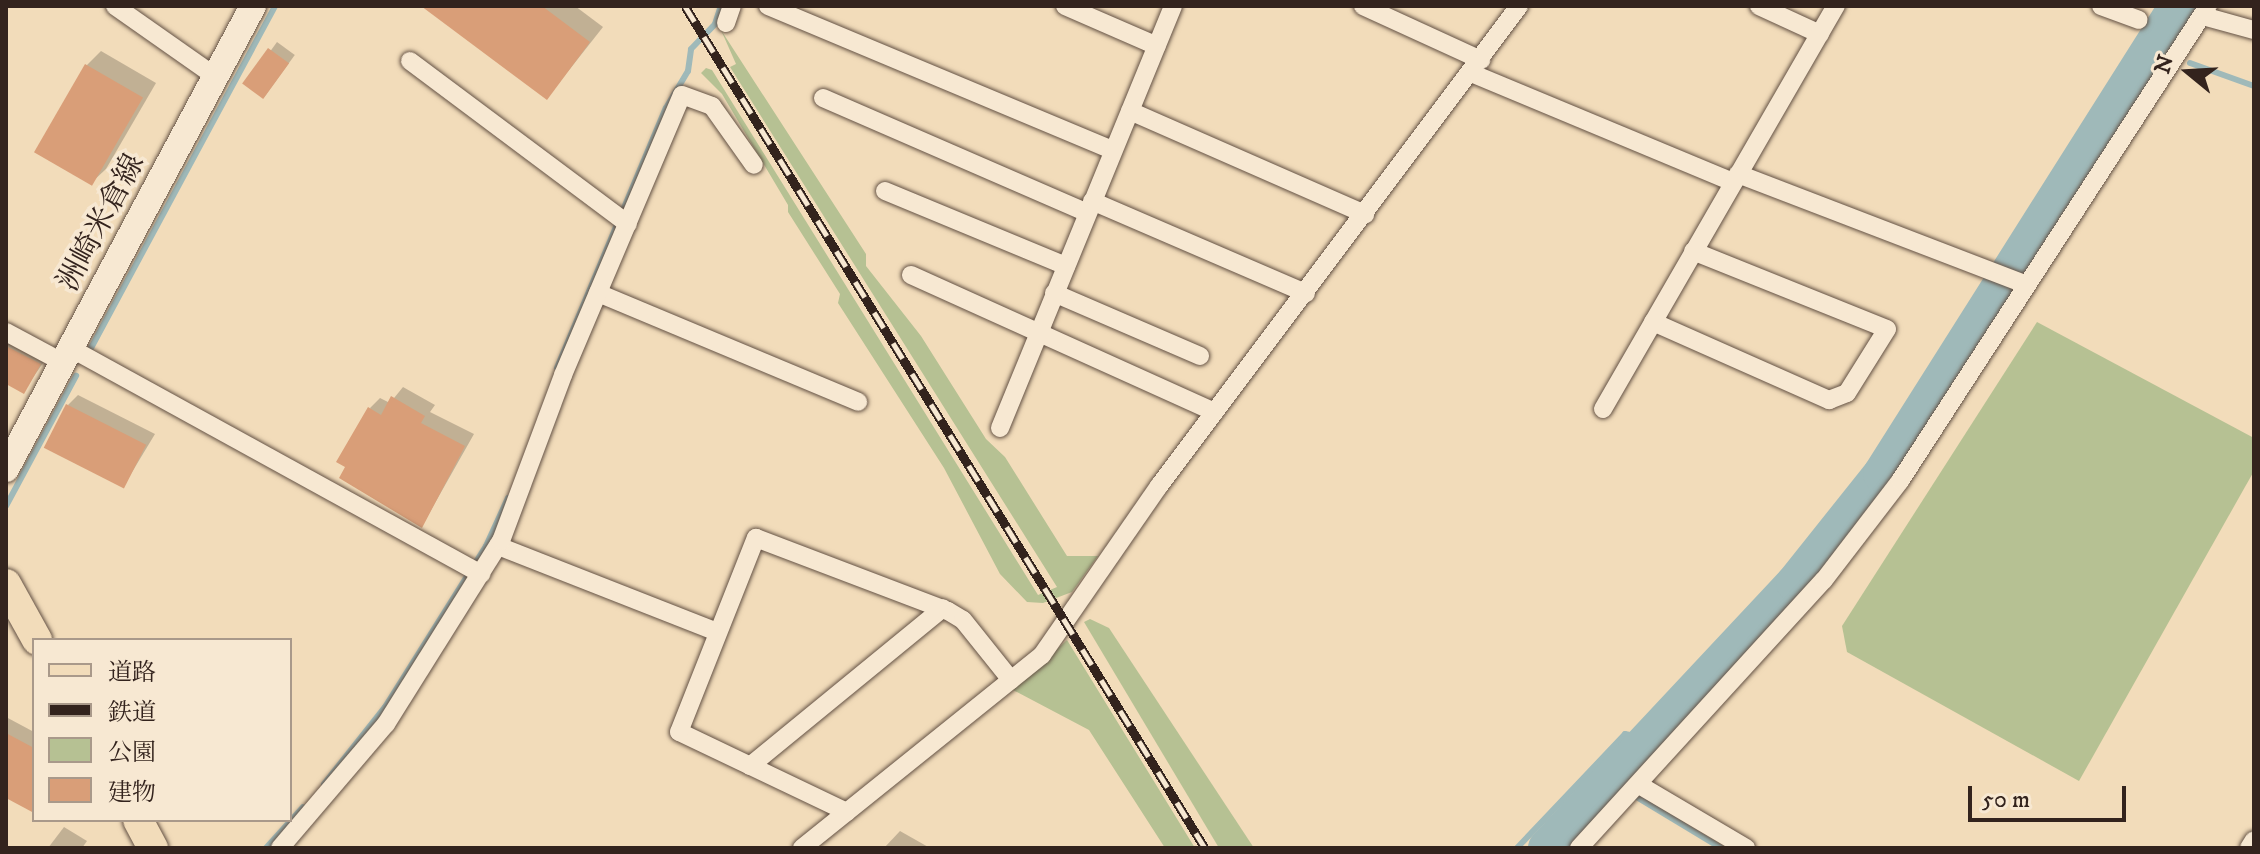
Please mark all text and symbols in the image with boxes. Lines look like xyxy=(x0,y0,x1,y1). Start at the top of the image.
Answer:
north arrow xyxy=(2148,32,2228,112)
text: N xyxy=(2149,52,2180,77)
street label: 洲崎米倉線 xyxy=(51,148,153,298)
legend xyxy=(32,638,292,822)
text: 道路 xyxy=(108,658,156,688)
text: 鉄道 xyxy=(108,698,156,728)
text: 公園 xyxy=(108,738,156,768)
scale bar xyxy=(1972,770,2130,820)
text: 建物 xyxy=(108,778,156,808)
text: 50 m xyxy=(1982,785,2030,815)

